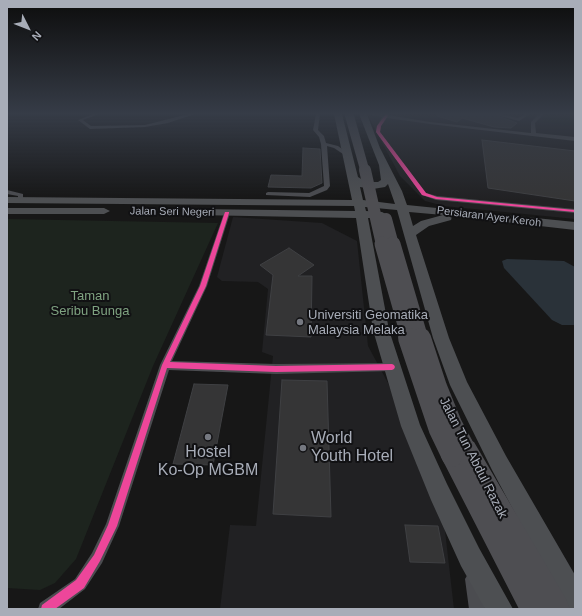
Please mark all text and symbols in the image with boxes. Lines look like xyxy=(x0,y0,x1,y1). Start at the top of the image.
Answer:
north arrow xyxy=(8,8,48,48)
text: N xyxy=(30,29,44,43)
street label: Persiaran Ayer Keroh xyxy=(436,204,542,230)
street label: Jalan Seri Negeri xyxy=(130,205,214,219)
park label: Taman Seribu Bunga xyxy=(51,288,129,319)
place label: Universiti Geomatika Malaysia Melaka xyxy=(308,307,428,338)
marker: Universiti Geomatika Malaysia Melaka xyxy=(295,317,305,327)
street label: Jalan Tun Abdul Razak xyxy=(436,395,510,521)
place label: World Youth Hotel xyxy=(311,429,393,467)
marker: Hostel Ko-Op MGBM xyxy=(203,432,213,442)
place label: Hostel Ko-Op MGBM xyxy=(158,443,258,481)
marker: World Youth Hotel xyxy=(298,443,308,453)

